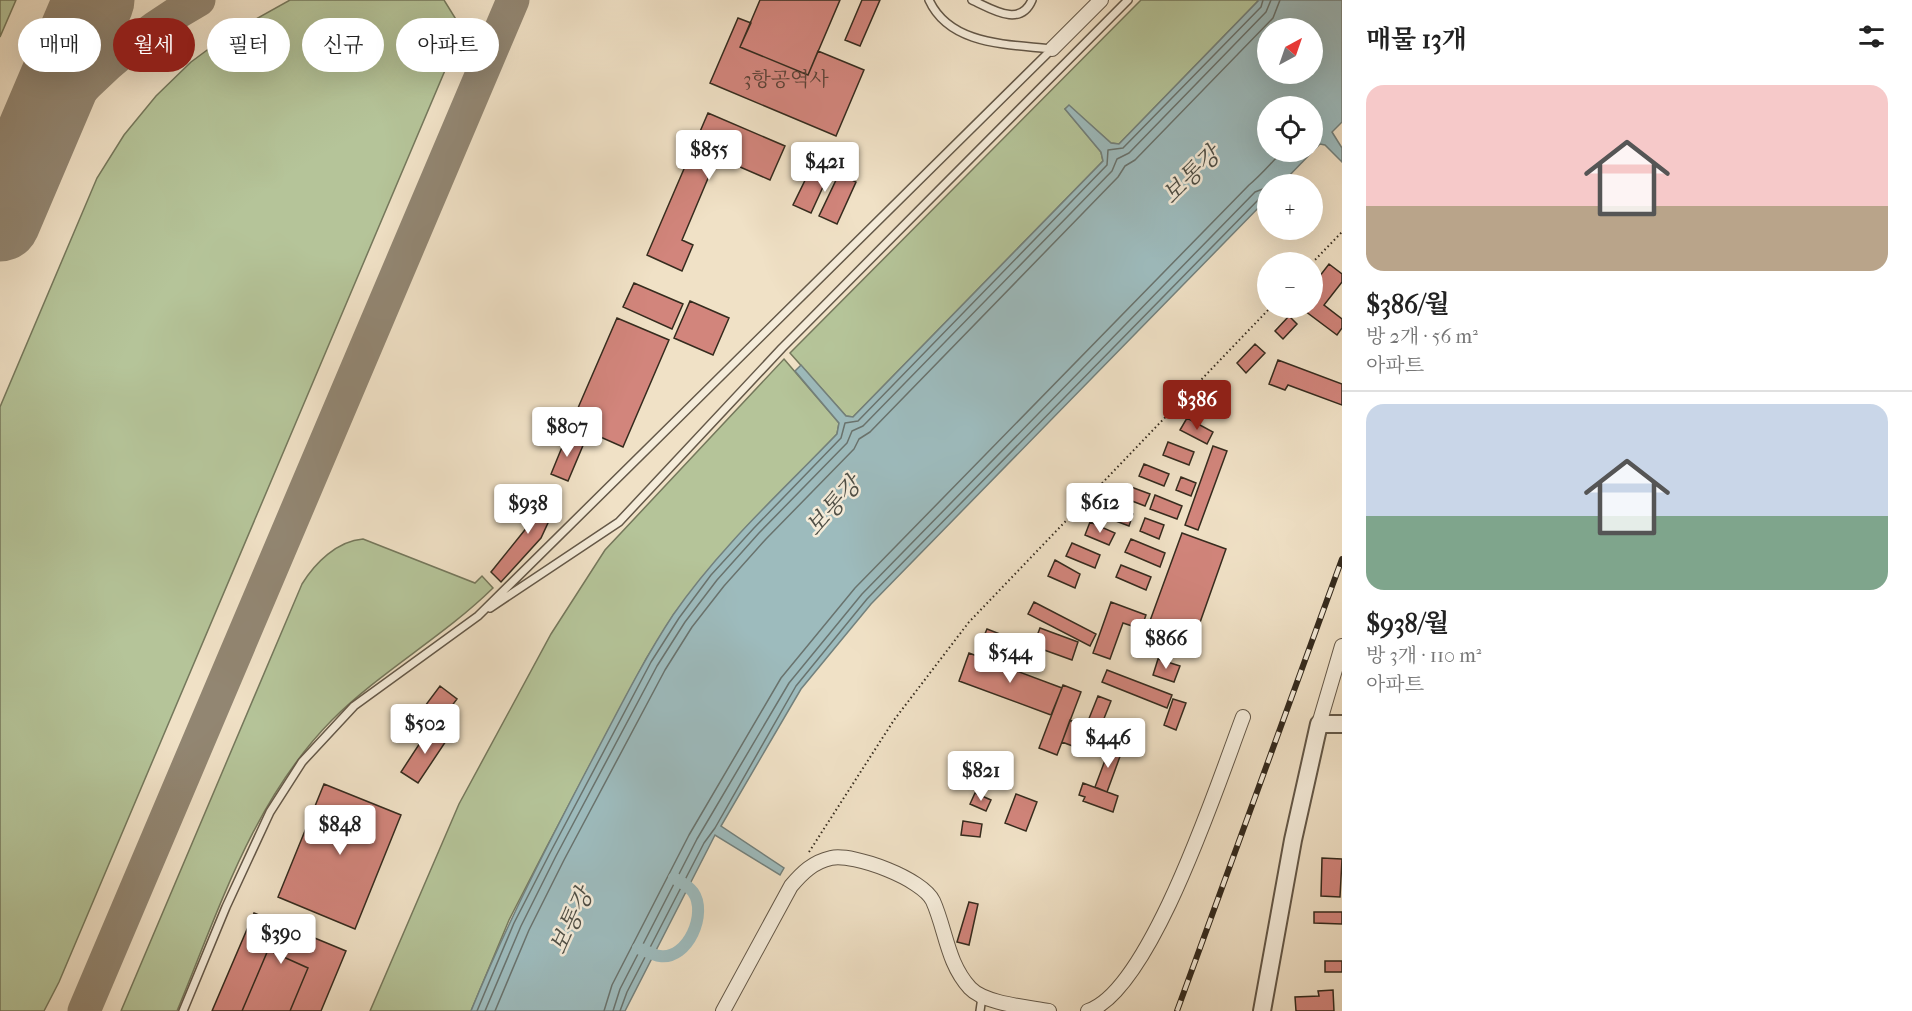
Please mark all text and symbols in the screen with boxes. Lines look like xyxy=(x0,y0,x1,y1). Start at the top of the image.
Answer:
chip: 매매 xyxy=(18,18,101,72)
chip: 월세 xyxy=(113,18,195,72)
chip: 필터 xyxy=(207,18,290,72)
chip: 신규 xyxy=(302,18,384,72)
chip: 아파트 xyxy=(396,18,499,72)
north arrow xyxy=(1257,18,1323,84)
map controls xyxy=(1257,18,1323,318)
icon: filters xyxy=(1855,20,1888,53)
text: 매물 13개 xyxy=(1366,24,1467,55)
house number: 3항공역사 xyxy=(743,68,829,91)
button: locate xyxy=(1257,96,1323,162)
icon: home xyxy=(1573,124,1681,232)
pin: $855 xyxy=(673,130,745,181)
text: $855 xyxy=(690,138,728,161)
water label: 보통강 xyxy=(1156,138,1228,209)
pin: $421 xyxy=(789,142,861,193)
text: $421 xyxy=(805,150,845,173)
button: + xyxy=(1257,174,1323,240)
button: − xyxy=(1257,252,1323,318)
text: $386/월 xyxy=(1366,289,1450,320)
text: 방 2개 · 56 m² xyxy=(1366,325,1478,348)
text: 아파트 xyxy=(1366,354,1424,377)
pin: $386 xyxy=(1161,380,1233,431)
text: $386 xyxy=(1177,388,1217,411)
pin: $807 xyxy=(531,407,603,458)
text: $807 xyxy=(546,415,588,438)
icon: home xyxy=(1573,443,1681,551)
water label: 보통강 xyxy=(799,468,869,541)
pin: $612 xyxy=(1064,483,1136,534)
pin: $938 xyxy=(492,484,564,535)
text: $612 xyxy=(1080,491,1120,514)
text: $938 xyxy=(508,492,548,515)
text: $938/월 xyxy=(1366,608,1449,639)
pin: $866 xyxy=(1130,619,1202,670)
text: $866 xyxy=(1145,627,1187,650)
pin: $544 xyxy=(974,633,1046,684)
text: $544 xyxy=(988,641,1032,664)
text: 방 3개 · 110 m² xyxy=(1366,644,1482,667)
text: 아파트 xyxy=(1366,673,1424,696)
pin: $502 xyxy=(389,704,461,755)
text: $502 xyxy=(405,712,445,735)
pin: $446 xyxy=(1072,718,1144,769)
text: $446 xyxy=(1085,726,1131,749)
pin: $821 xyxy=(945,751,1017,802)
text: $821 xyxy=(962,759,1000,782)
pin: $848 xyxy=(304,805,376,856)
text: $848 xyxy=(319,813,361,836)
water label: 보통강 xyxy=(544,880,600,958)
pin: $390 xyxy=(245,914,317,965)
text: $390 xyxy=(261,922,301,945)

